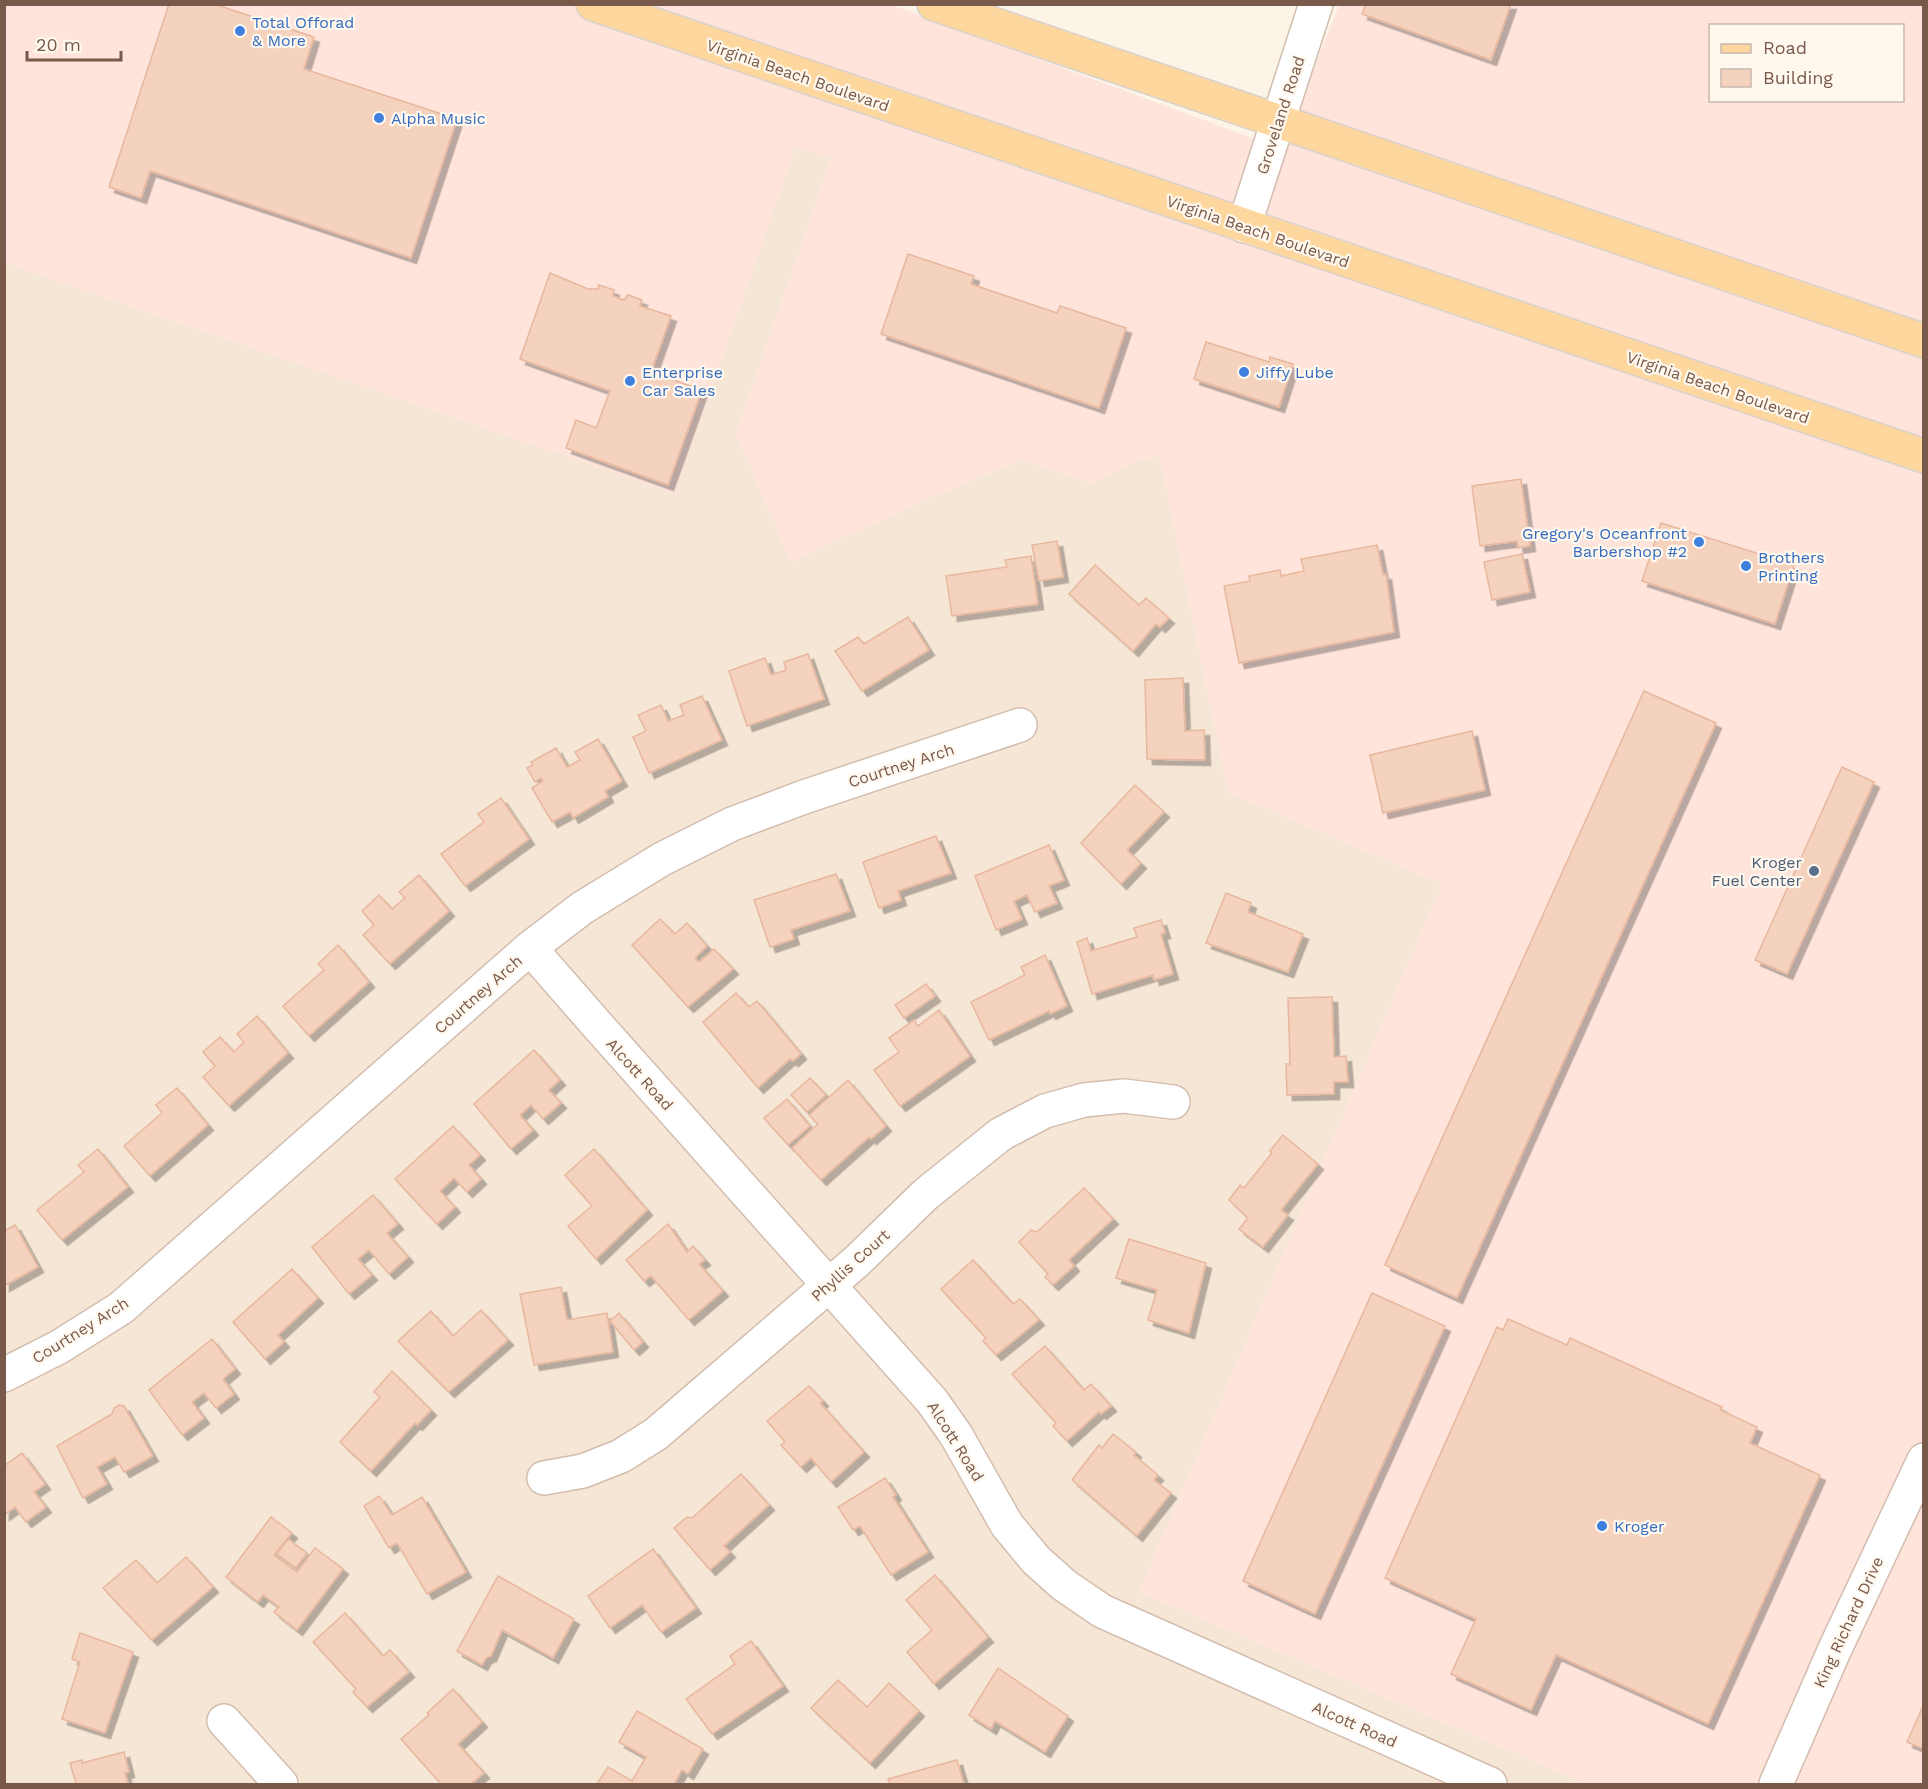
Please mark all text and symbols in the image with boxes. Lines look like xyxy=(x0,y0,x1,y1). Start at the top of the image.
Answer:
place label: Total Offorad & More xyxy=(252,13,354,50)
scale bar xyxy=(27,24,122,62)
marker: Total Offorad & More xyxy=(233,24,247,38)
legend xyxy=(1709,24,1904,102)
text: 20 m xyxy=(36,34,81,55)
street label: Virginia Beach Boulevard xyxy=(704,35,892,116)
text: Road xyxy=(1763,37,1807,58)
street label: Groveland Road xyxy=(1252,54,1309,177)
text: Building xyxy=(1763,67,1833,88)
place label: Alpha Music xyxy=(391,109,486,128)
marker: Alpha Music xyxy=(372,111,386,125)
street label: Virginia Beach Boulevard xyxy=(1164,191,1352,272)
street label: Virginia Beach Boulevard xyxy=(1624,347,1812,428)
place label: Enterprise Car Sales xyxy=(642,363,723,400)
place label: Jiffy Lube xyxy=(1256,363,1334,382)
marker: Jiffy Lube xyxy=(1237,365,1251,379)
marker: Enterprise Car Sales xyxy=(623,374,637,388)
place label: Gregory's Oceanfront Barbershop #2 xyxy=(1522,524,1687,561)
marker: Gregory's Oceanfront Barbershop #2 xyxy=(1692,535,1706,549)
place label: Brothers Printing xyxy=(1758,548,1825,585)
marker: Brothers Printing xyxy=(1739,559,1753,573)
street label: Courtney Arch xyxy=(846,739,957,792)
place label: Kroger Fuel Center xyxy=(1712,853,1802,890)
marker: Kroger Fuel Center xyxy=(1807,864,1821,878)
street label: Courtney Arch xyxy=(430,951,526,1038)
street label: Alcott Road xyxy=(602,1034,677,1114)
street label: Phyllis Court xyxy=(807,1225,894,1306)
street label: Courtney Arch xyxy=(28,1293,132,1368)
street label: Alcott Road xyxy=(923,1398,988,1485)
place label: Kroger xyxy=(1614,1517,1665,1536)
marker: Kroger xyxy=(1595,1519,1609,1533)
street label: King Richard Drive xyxy=(1810,1553,1887,1691)
street label: Alcott Road xyxy=(1309,1697,1400,1752)

